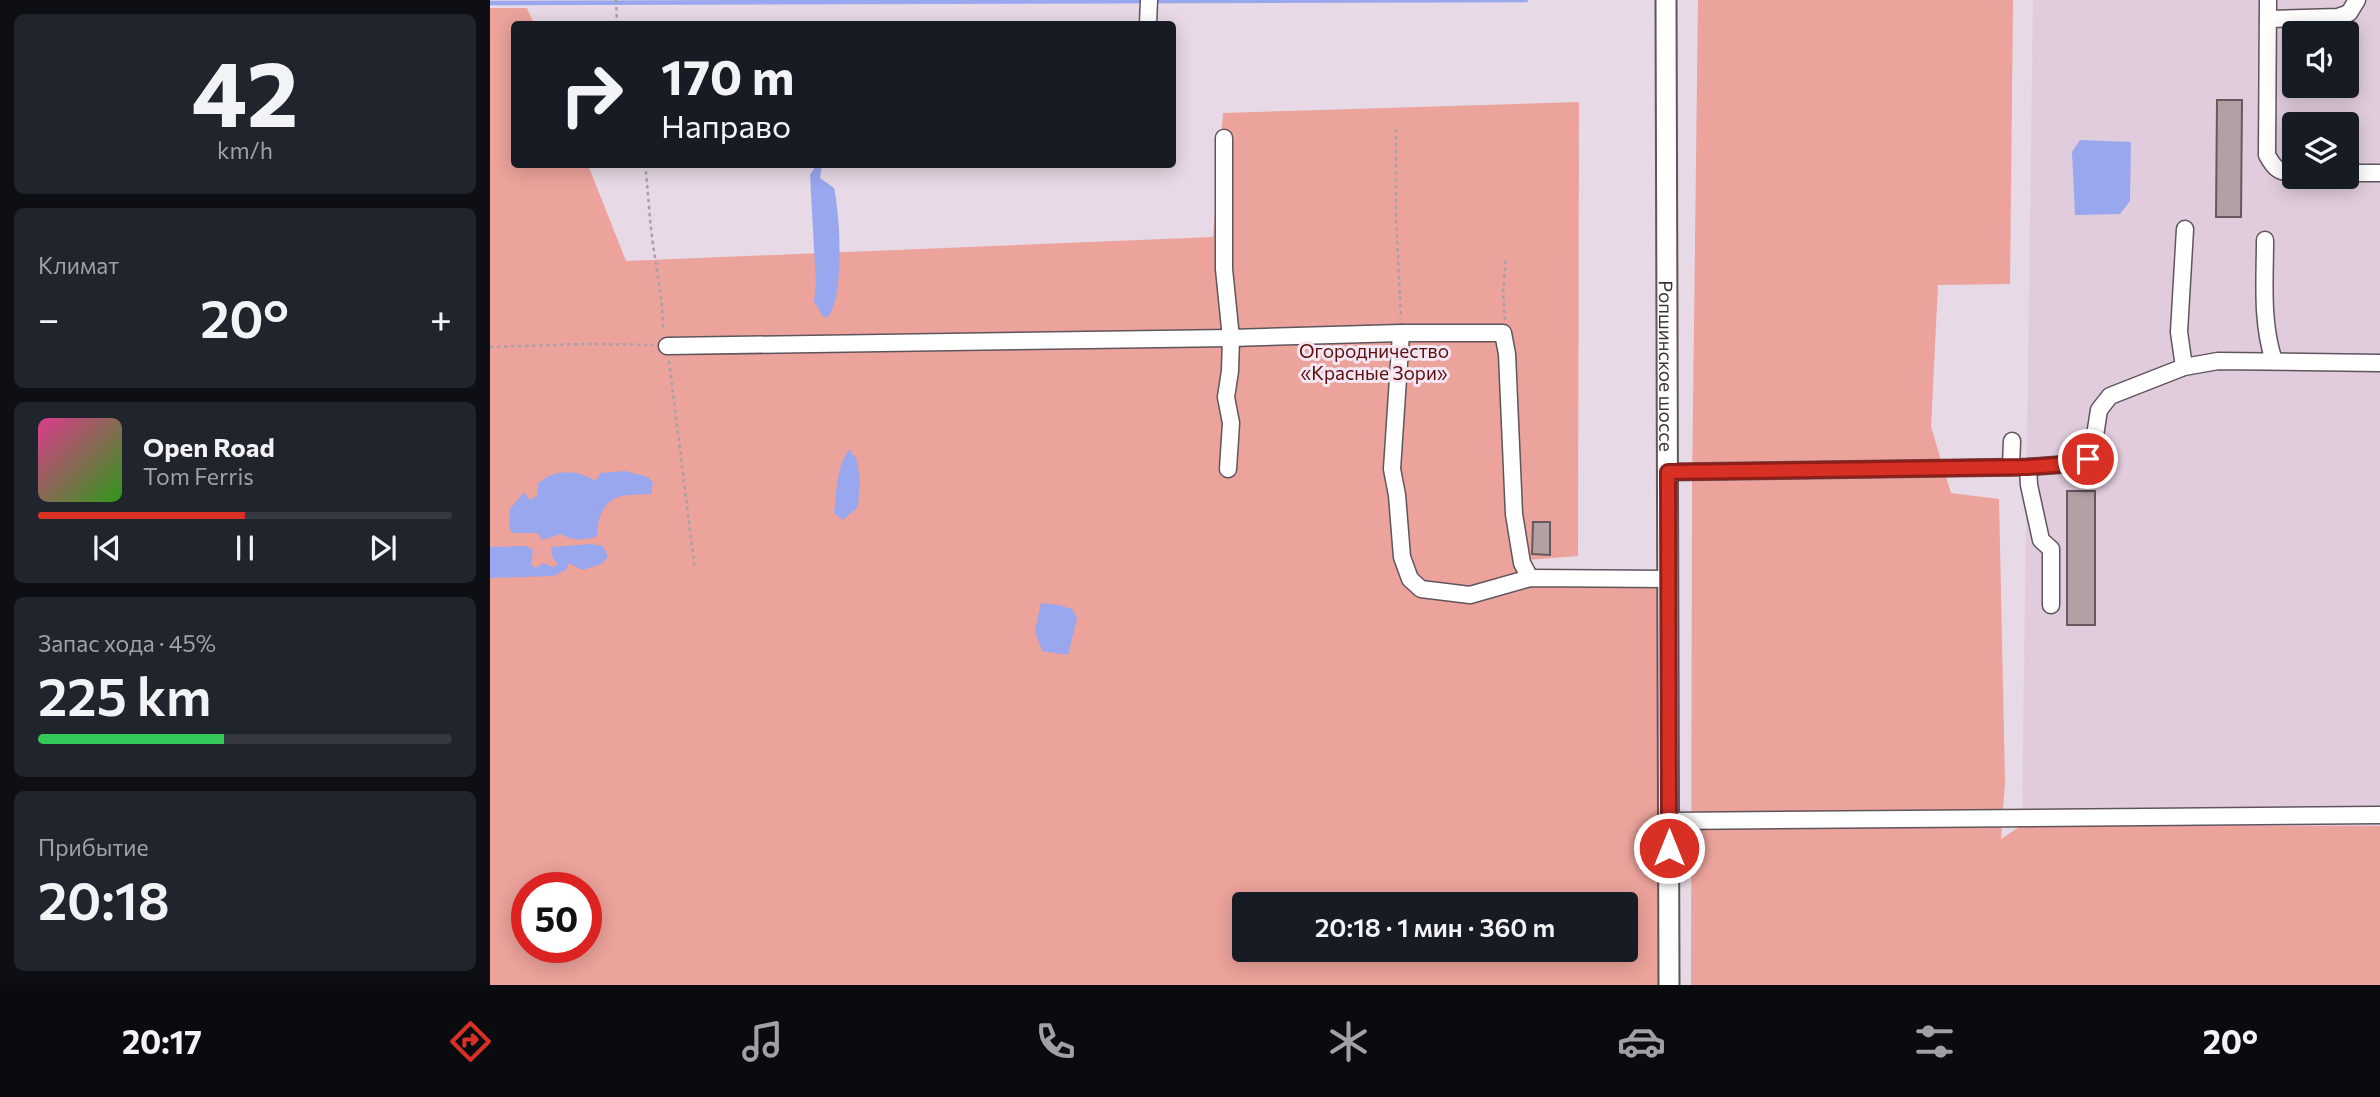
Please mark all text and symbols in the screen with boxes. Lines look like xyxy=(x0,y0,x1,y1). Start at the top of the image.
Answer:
map controls xyxy=(2282,21,2359,189)
button: sound xyxy=(2282,21,2359,98)
text: 42 xyxy=(192,34,298,146)
text: 170 m xyxy=(661,45,794,105)
icon: right xyxy=(546,49,637,140)
text: Направо xyxy=(661,105,791,145)
button: layers xyxy=(2282,112,2359,189)
text: km/h xyxy=(217,136,273,164)
text: Климат xyxy=(38,251,119,279)
street label: Ропшинское шоссе xyxy=(1655,280,1679,452)
text: 20° xyxy=(200,285,289,349)
text: − xyxy=(38,294,60,341)
text: + xyxy=(430,294,452,341)
park label: Огородничество «Красные Зори» xyxy=(1299,339,1449,384)
pin xyxy=(2058,429,2118,489)
text: Open Road xyxy=(143,431,275,462)
icon: arrive xyxy=(2069,440,2107,478)
text: Tom Ferris xyxy=(143,462,254,490)
icon: previous xyxy=(88,529,126,567)
icon: pause xyxy=(226,529,264,567)
icon: next xyxy=(364,529,402,567)
text: Запас хода · 45% xyxy=(38,629,216,657)
text: 225 km xyxy=(38,663,211,727)
position arrow xyxy=(1632,811,1706,885)
text: Прибытие xyxy=(38,833,149,861)
text: 20:18 xyxy=(38,867,170,931)
speed limit sign: 50 xyxy=(511,872,602,963)
text: 20:18 · 1 мин · 360 m xyxy=(1315,911,1555,942)
icon: directions xyxy=(446,1017,495,1066)
icon: music xyxy=(738,1017,787,1066)
icon: phone xyxy=(1031,1017,1080,1066)
icon: climate xyxy=(1324,1017,1373,1066)
icon: car xyxy=(1617,1017,1666,1066)
icon: filters xyxy=(1910,1017,1959,1066)
text: 20:17 xyxy=(122,1021,202,1061)
text: 20° xyxy=(2203,1021,2258,1061)

